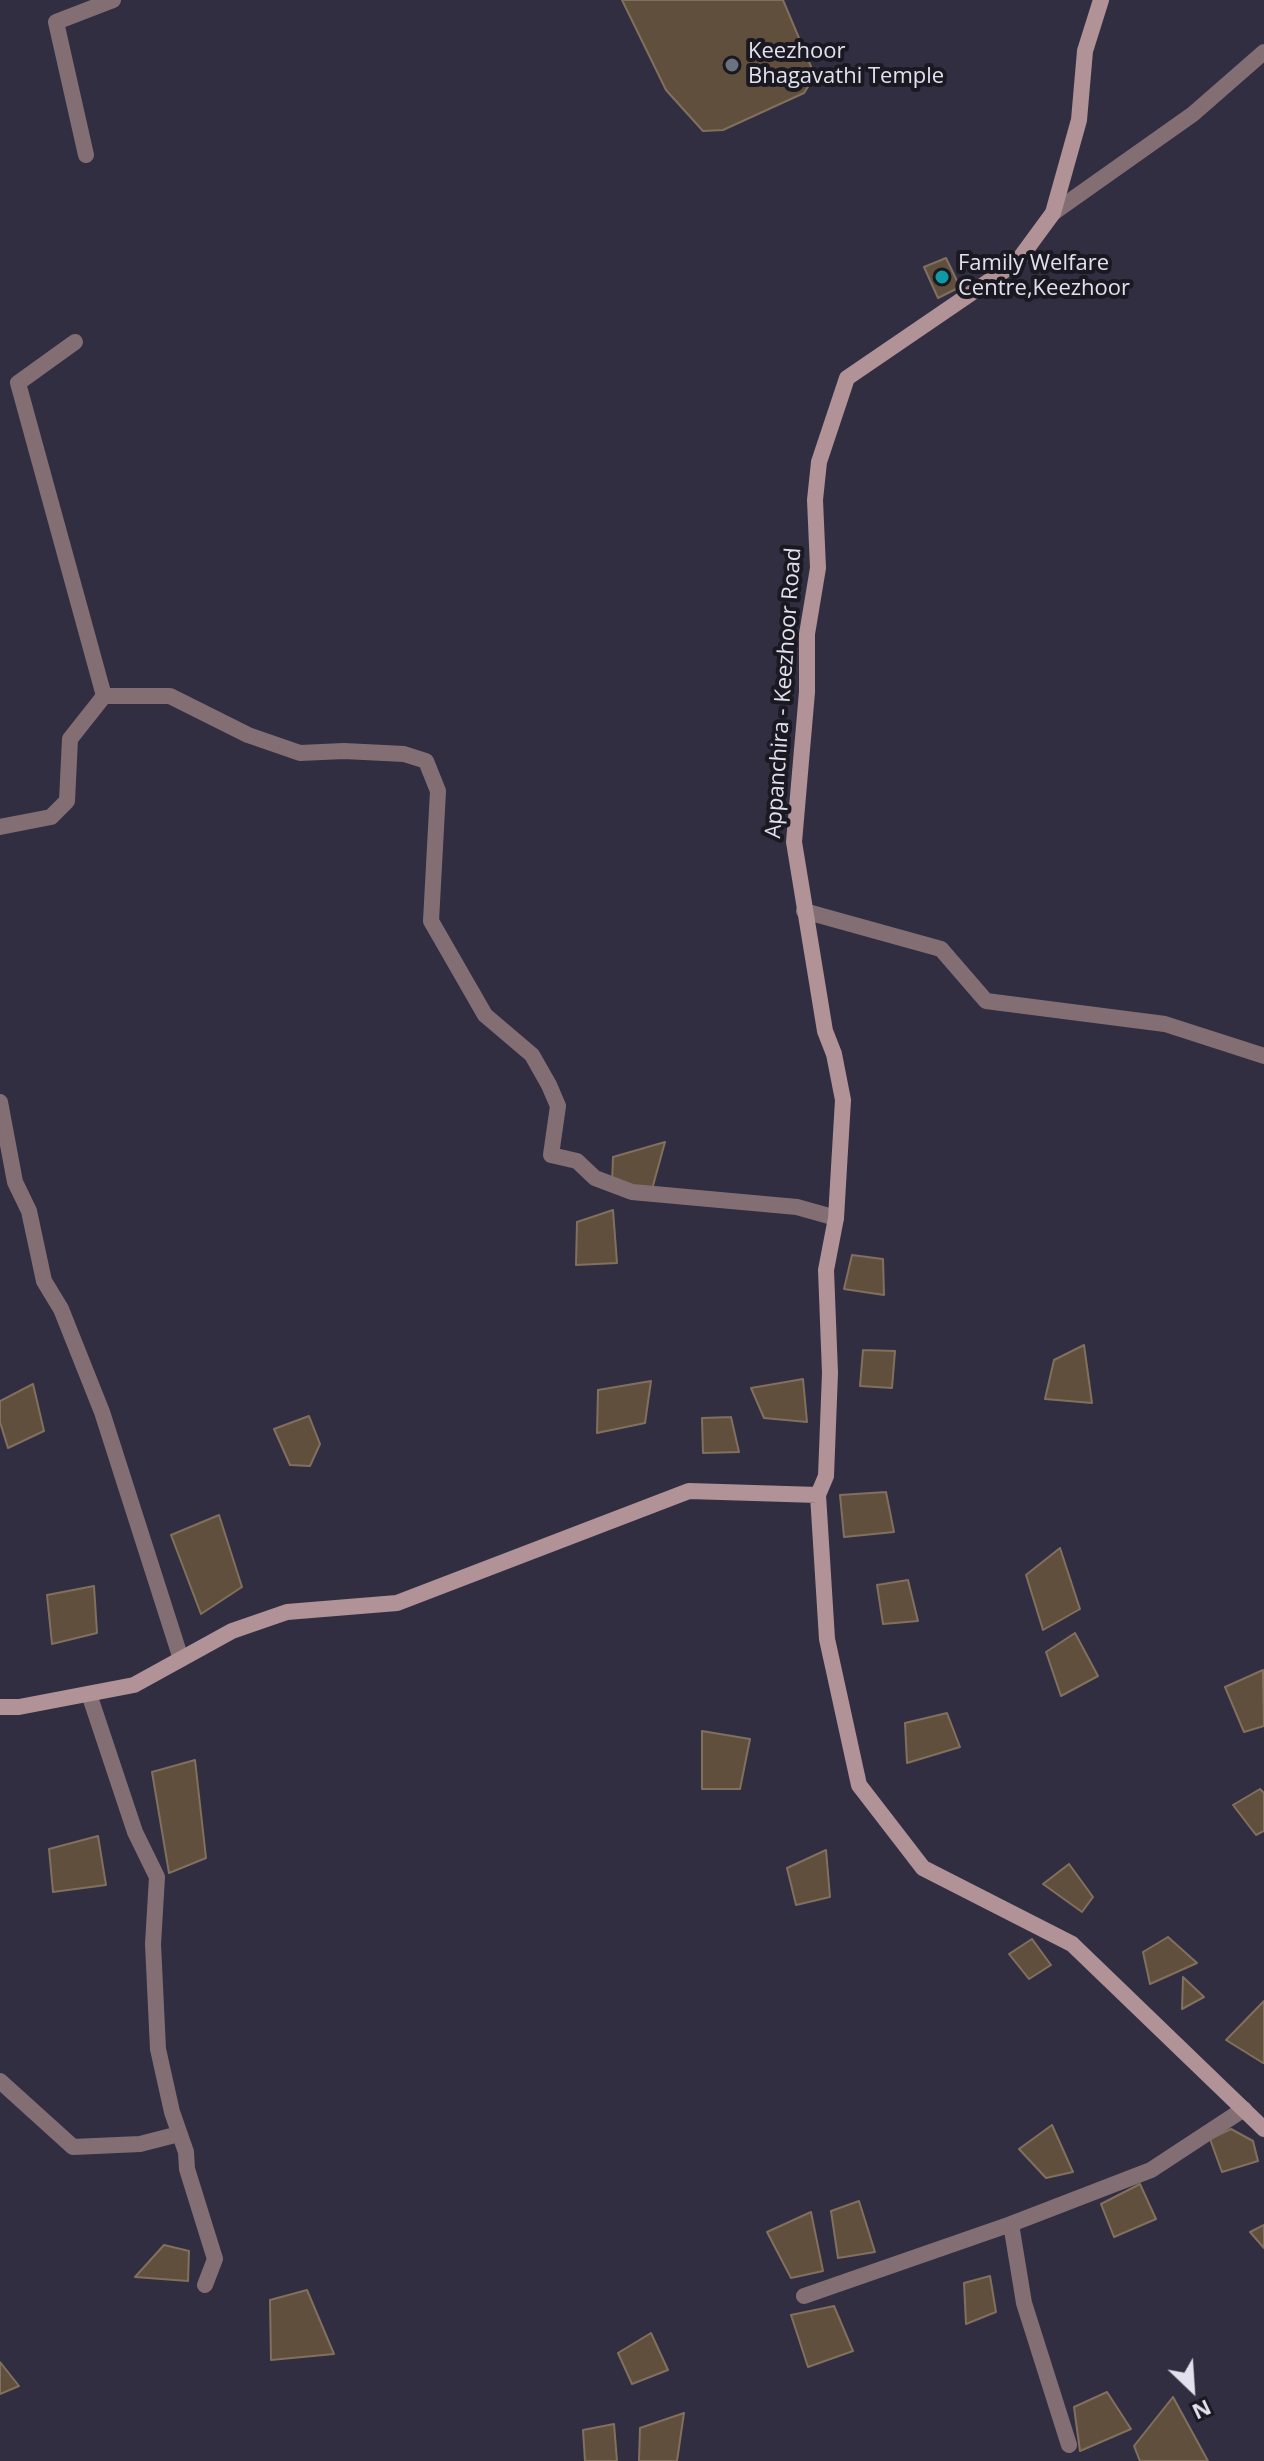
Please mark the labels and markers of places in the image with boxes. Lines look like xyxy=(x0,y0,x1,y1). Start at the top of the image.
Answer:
place label: Keezhoor Bhagavathi Temple xyxy=(748,39,944,90)
marker: Keezhoor Bhagavathi Temple xyxy=(723,56,741,74)
place label: Family Welfare Centre,Keezhoor xyxy=(958,251,1130,302)
marker: Family Welfare Centre,Keezhoor xyxy=(933,268,951,286)

